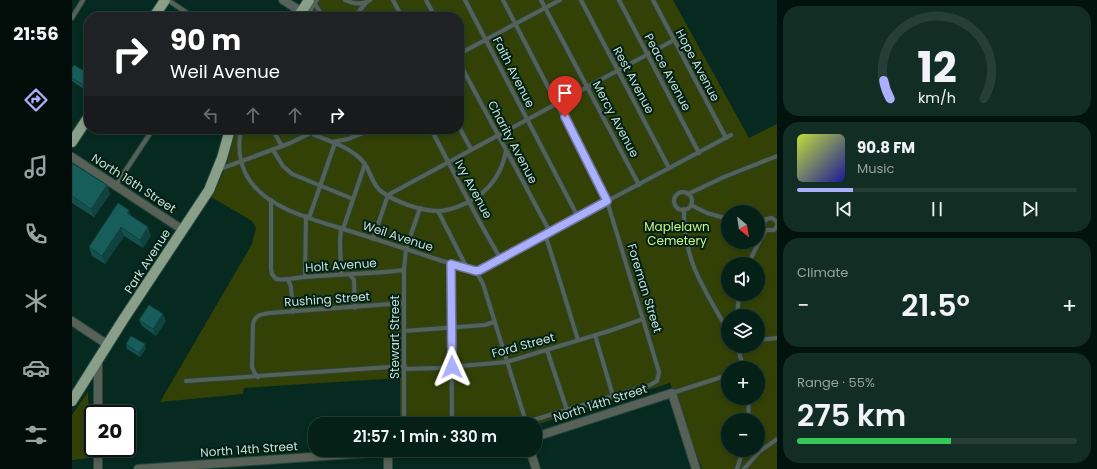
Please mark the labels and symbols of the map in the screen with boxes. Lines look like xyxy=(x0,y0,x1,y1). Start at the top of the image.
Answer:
street label: Hope Avenue xyxy=(672,26,724,104)
street label: Peace Avenue xyxy=(640,30,696,114)
street label: Faith Avenue xyxy=(489,34,539,110)
street label: Rest Avenue xyxy=(609,43,659,117)
pin xyxy=(548,76,582,117)
street label: Mercy Avenue xyxy=(589,78,643,160)
street label: Charity Avenue xyxy=(484,97,542,187)
street label: North 16th Street xyxy=(88,149,180,217)
street label: Ivy Avenue xyxy=(451,156,497,222)
north arrow xyxy=(721,205,765,249)
street label: Weil Avenue xyxy=(361,217,435,255)
park label: Maplelawn Cemetery xyxy=(644,218,710,249)
street label: Park Avenue xyxy=(120,225,174,297)
street label: Foreman Street xyxy=(623,241,667,335)
street label: Holt Avenue xyxy=(305,254,377,276)
street label: Rushing Street xyxy=(284,288,370,310)
street label: Stewart Street xyxy=(386,295,403,379)
street label: Ford Street xyxy=(490,328,556,362)
position arrow xyxy=(431,346,473,388)
street label: North 14th Street xyxy=(551,380,649,426)
speed limit sign: 20 xyxy=(84,405,136,457)
street label: North 14th Street xyxy=(200,437,298,461)

